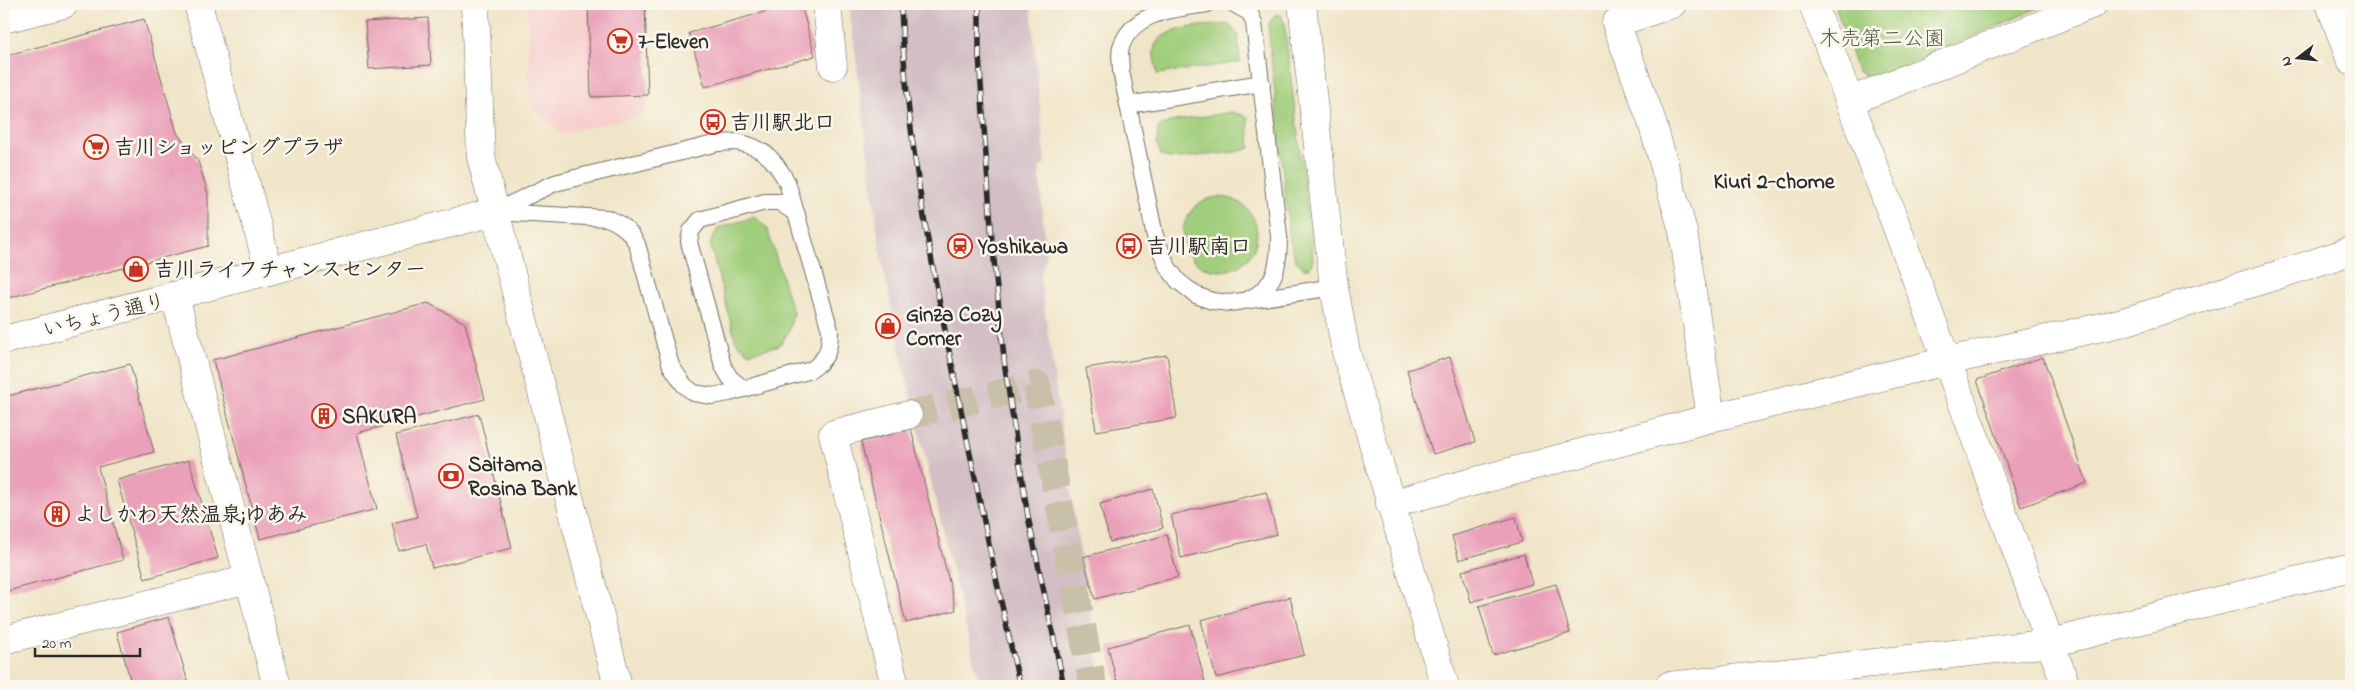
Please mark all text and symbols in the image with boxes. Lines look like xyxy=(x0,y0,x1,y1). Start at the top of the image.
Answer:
park label: 木売第二公園 xyxy=(1819,25,1945,55)
supermarket icon: 7-Eleven xyxy=(607,28,633,54)
place label: 7-Eleven xyxy=(638,28,709,58)
north arrow xyxy=(2272,32,2322,82)
text: N xyxy=(2276,54,2298,69)
bus stop icon: 吉川駅北口 xyxy=(700,109,726,135)
place label: 吉川駅北口 xyxy=(730,109,835,139)
supermarket icon: 吉川ショッピングプラザ xyxy=(83,134,109,160)
place label: 吉川ショッピングプラザ xyxy=(114,134,343,164)
district label: Kiuri 2-chome xyxy=(1713,167,1836,199)
station icon: Yoshikawa xyxy=(947,233,973,259)
place label: Yoshikawa xyxy=(977,233,1068,263)
bus stop icon: 吉川駅南口 xyxy=(1116,233,1142,259)
place label: 吉川駅南口 xyxy=(1146,233,1251,263)
shop icon: 吉川ライフチャンスセンター xyxy=(123,256,149,282)
place label: 吉川ライフチャンスセンター xyxy=(154,256,426,286)
street label: いちょう通り xyxy=(40,287,169,347)
place label: Ginza Cozy Corner xyxy=(906,301,1002,355)
shop icon: Ginza Cozy Corner xyxy=(875,313,901,339)
building icon: SAKURA xyxy=(311,403,337,429)
place label: SAKURA xyxy=(342,403,416,433)
place label: Saitama Rosina Bank xyxy=(468,451,578,505)
bank icon: Saitama Rosina Bank xyxy=(438,463,464,489)
building icon: よしかわ天然温泉;ゆあみ xyxy=(44,501,70,527)
place label: よしかわ天然温泉;ゆあみ xyxy=(74,501,308,531)
scale bar xyxy=(35,625,140,657)
text: 20 m xyxy=(42,633,72,655)

